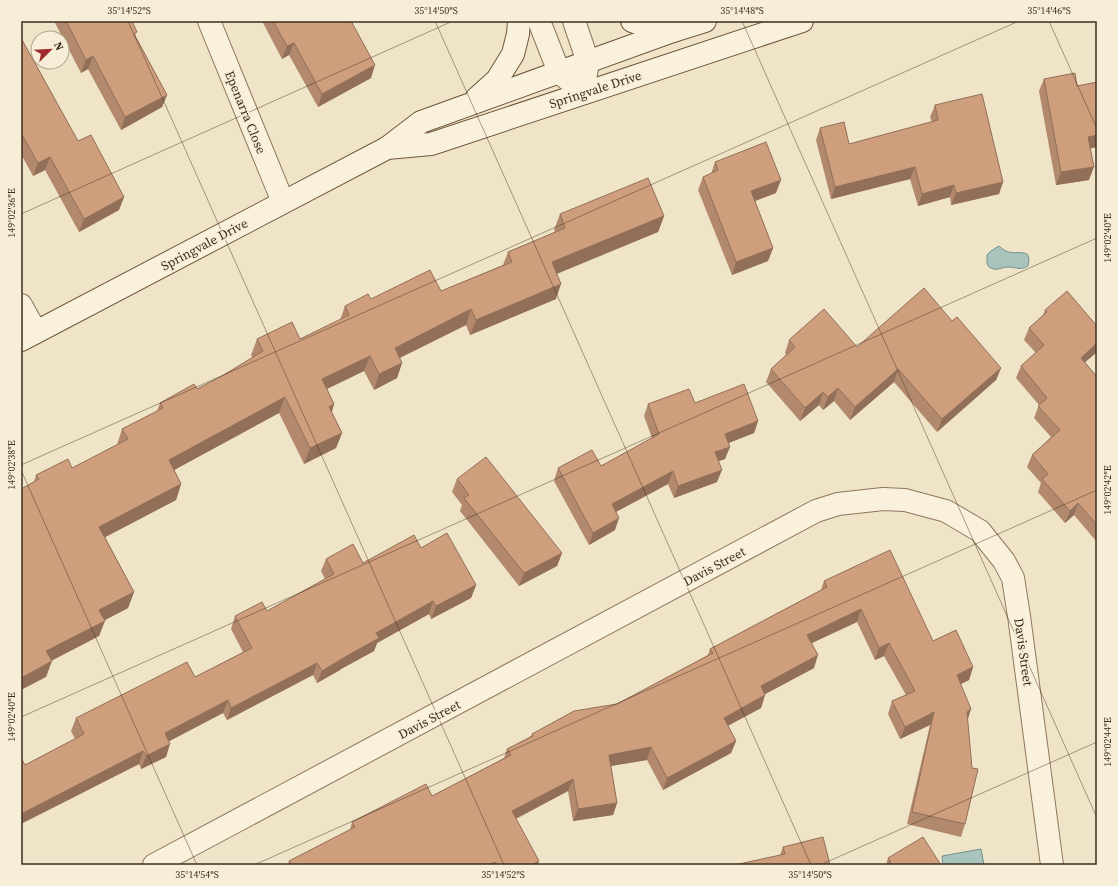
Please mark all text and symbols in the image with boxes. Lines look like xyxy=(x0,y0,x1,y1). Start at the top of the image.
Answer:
text: 35°14'52"S xyxy=(107,4,151,17)
text: 35°14'50"S xyxy=(414,4,458,17)
text: 35°14'48"S xyxy=(720,4,764,17)
text: 35°14'46"S xyxy=(1027,4,1071,17)
north arrow xyxy=(30,30,70,70)
text: N xyxy=(50,39,67,53)
street label: Springvale Drive xyxy=(547,66,644,112)
street label: Epenarra Close xyxy=(221,68,270,157)
text: 149°02'36"E xyxy=(5,188,18,238)
text: 149°02'40"E xyxy=(1101,213,1114,263)
street label: Springvale Drive xyxy=(158,214,251,274)
text: 149°02'38"E xyxy=(5,440,18,490)
text: 149°02'42"E xyxy=(1101,465,1114,515)
street label: Davis Street xyxy=(680,543,749,590)
street label: Davis Street xyxy=(1010,617,1037,688)
text: 149°02'40"E xyxy=(5,692,18,742)
street label: Davis Street xyxy=(395,696,464,743)
text: 149°02'44"E xyxy=(1101,717,1114,767)
text: 35°14'54"S xyxy=(175,868,219,881)
text: 35°14'52"S xyxy=(481,868,525,881)
text: 35°14'50"S xyxy=(788,868,832,881)

